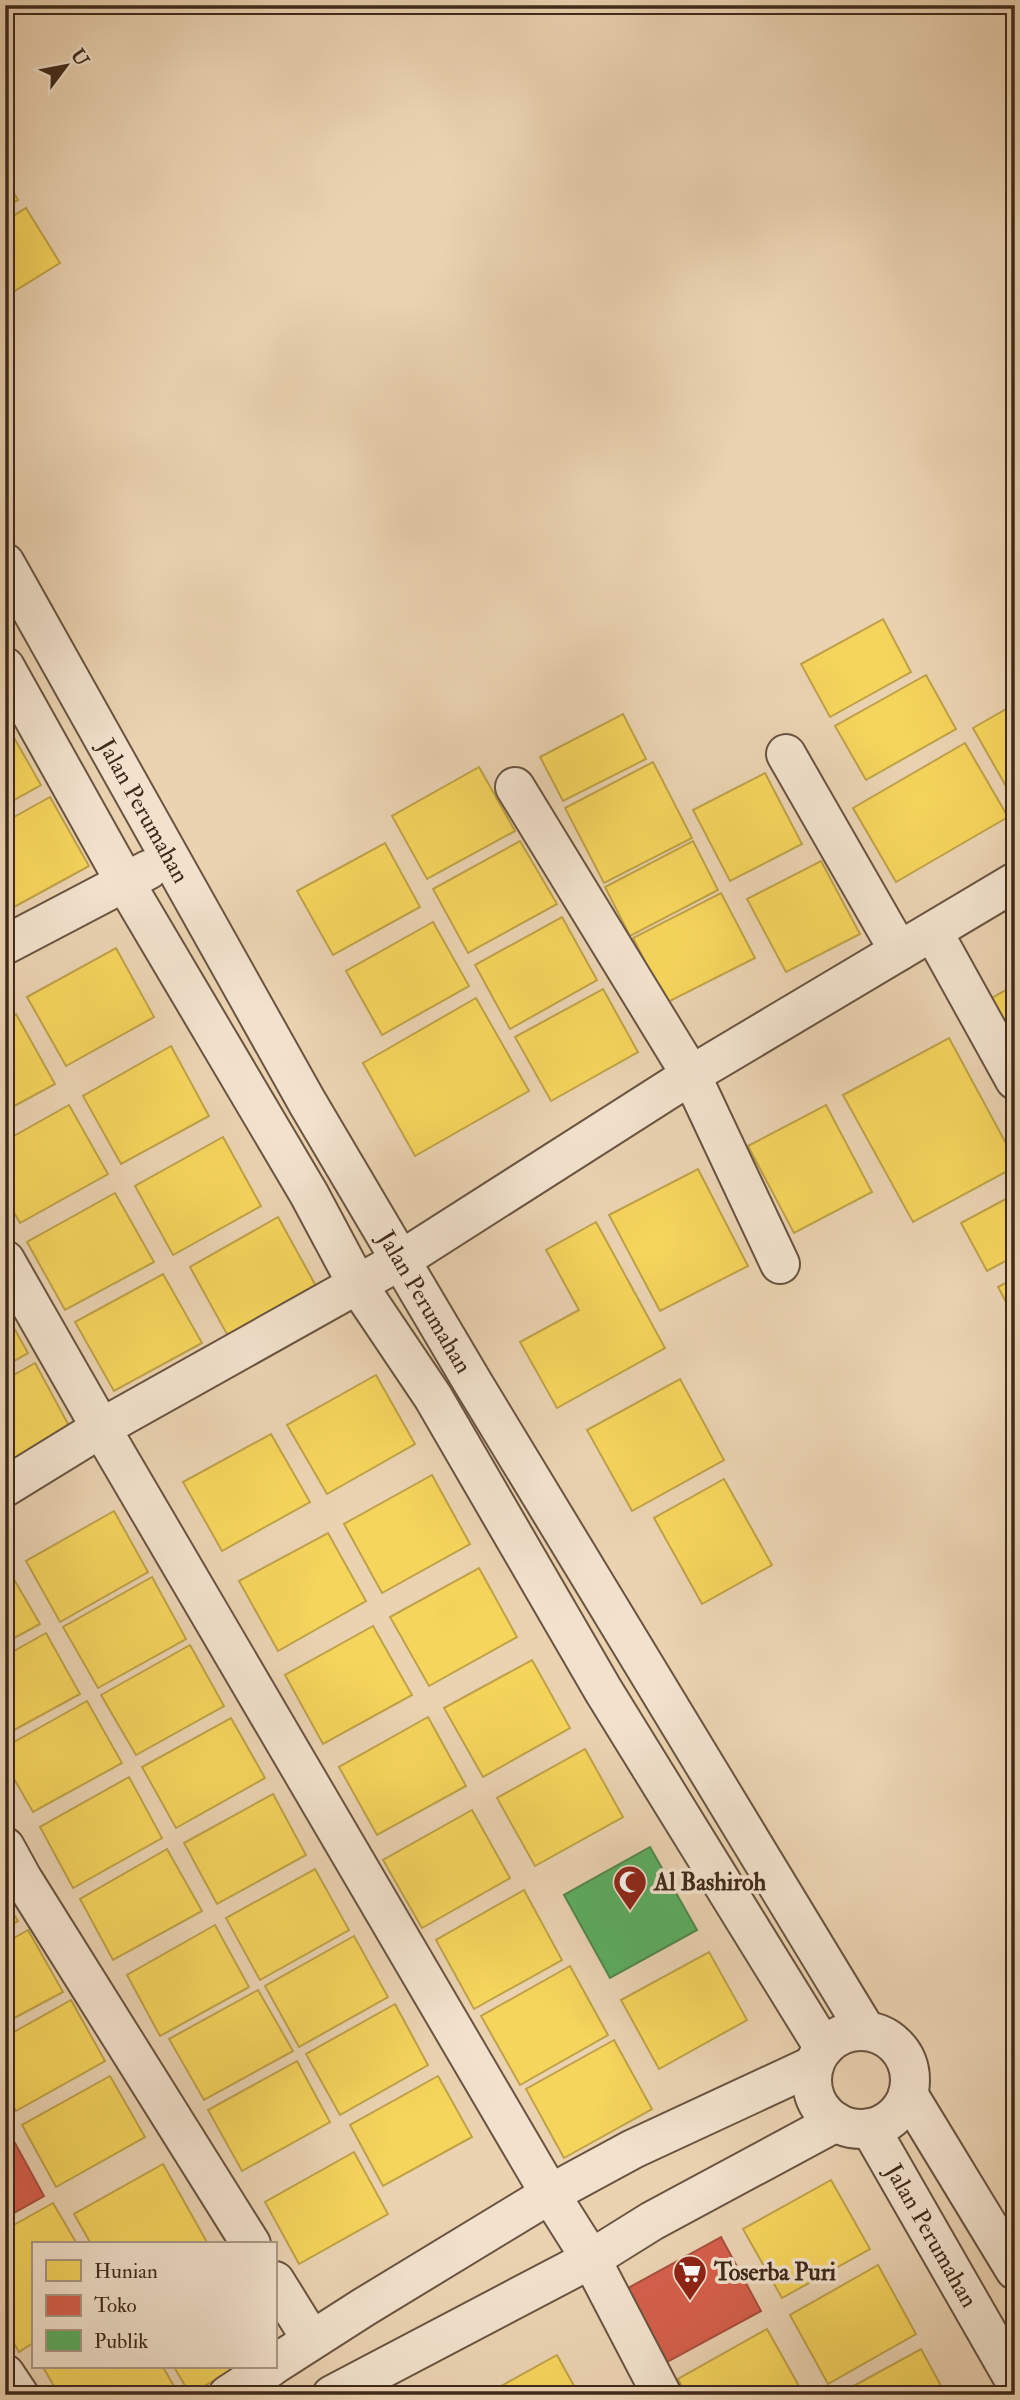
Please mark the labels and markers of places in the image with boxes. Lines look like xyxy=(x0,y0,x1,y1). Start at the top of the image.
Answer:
mosque icon: Al Bashiroh xyxy=(611,1863,649,1912)
place label: Al Bashiroh xyxy=(653,1867,766,1898)
supermarket icon: Toserba Puri xyxy=(671,2253,709,2302)
place label: Toserba Puri xyxy=(713,2257,837,2288)

